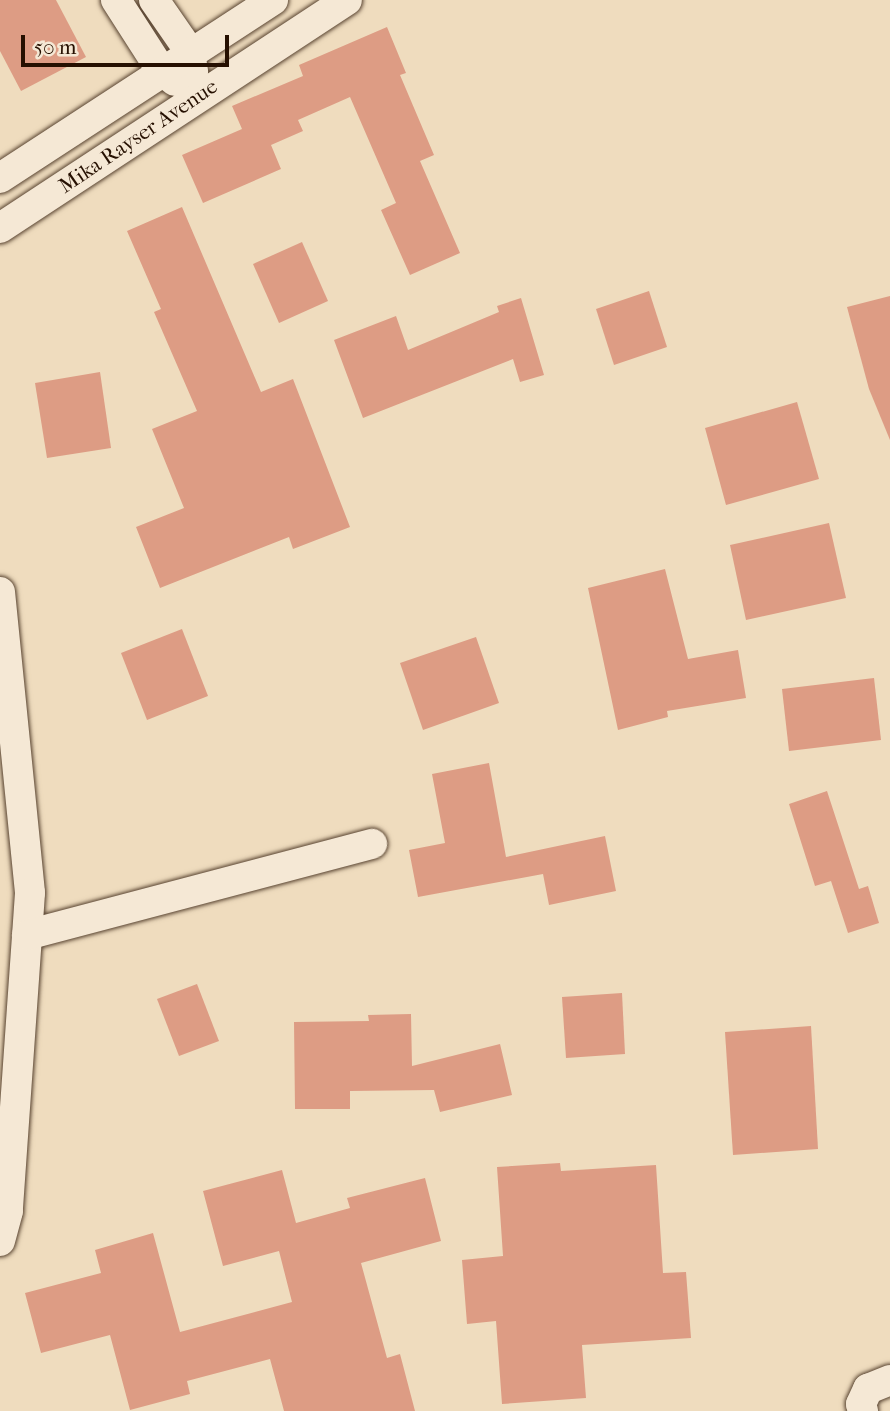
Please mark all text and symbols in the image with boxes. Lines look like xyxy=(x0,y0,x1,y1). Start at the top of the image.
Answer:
scale bar xyxy=(24,21,233,65)
text: 50 m xyxy=(34,35,77,59)
street label: Mika Rayser Avenue xyxy=(54,74,222,198)

